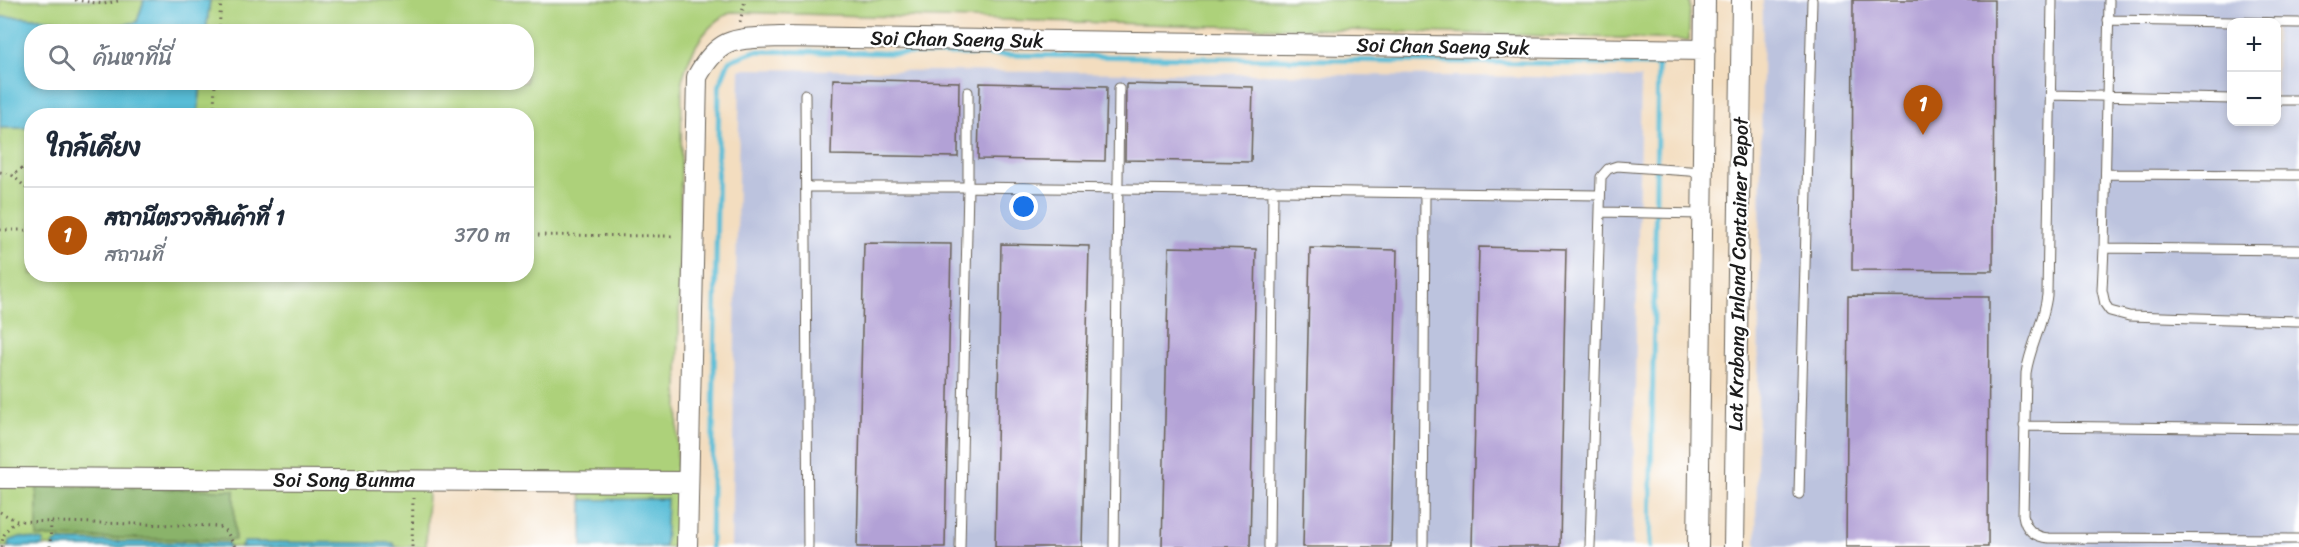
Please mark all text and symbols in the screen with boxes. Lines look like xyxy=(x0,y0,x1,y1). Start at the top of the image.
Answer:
map controls xyxy=(2227,18,2281,126)
button: + xyxy=(2227,18,2281,72)
street label: Soi Chan Saeng Suk xyxy=(870,20,1044,59)
search box xyxy=(24,24,534,90)
street label: Soi Chan Saeng Suk xyxy=(1356,27,1530,66)
text: ค้นหาที่นี่ xyxy=(93,38,173,77)
icon: search xyxy=(45,41,78,74)
button: − xyxy=(2227,72,2281,126)
pin: 1 xyxy=(1904,86,1942,135)
street label: Lat Krabang Inland Container Depot xyxy=(1718,116,1759,431)
text: ใกล้เคียง xyxy=(48,124,140,170)
your location xyxy=(1009,192,1038,221)
text: สถานีตรวจสินค้าที่ 1 xyxy=(105,198,285,237)
text: 1 xyxy=(63,218,72,253)
text: 370 m xyxy=(454,218,510,253)
text: สถานที่ xyxy=(105,237,164,272)
street label: Soi Song Bunma xyxy=(273,463,416,498)

